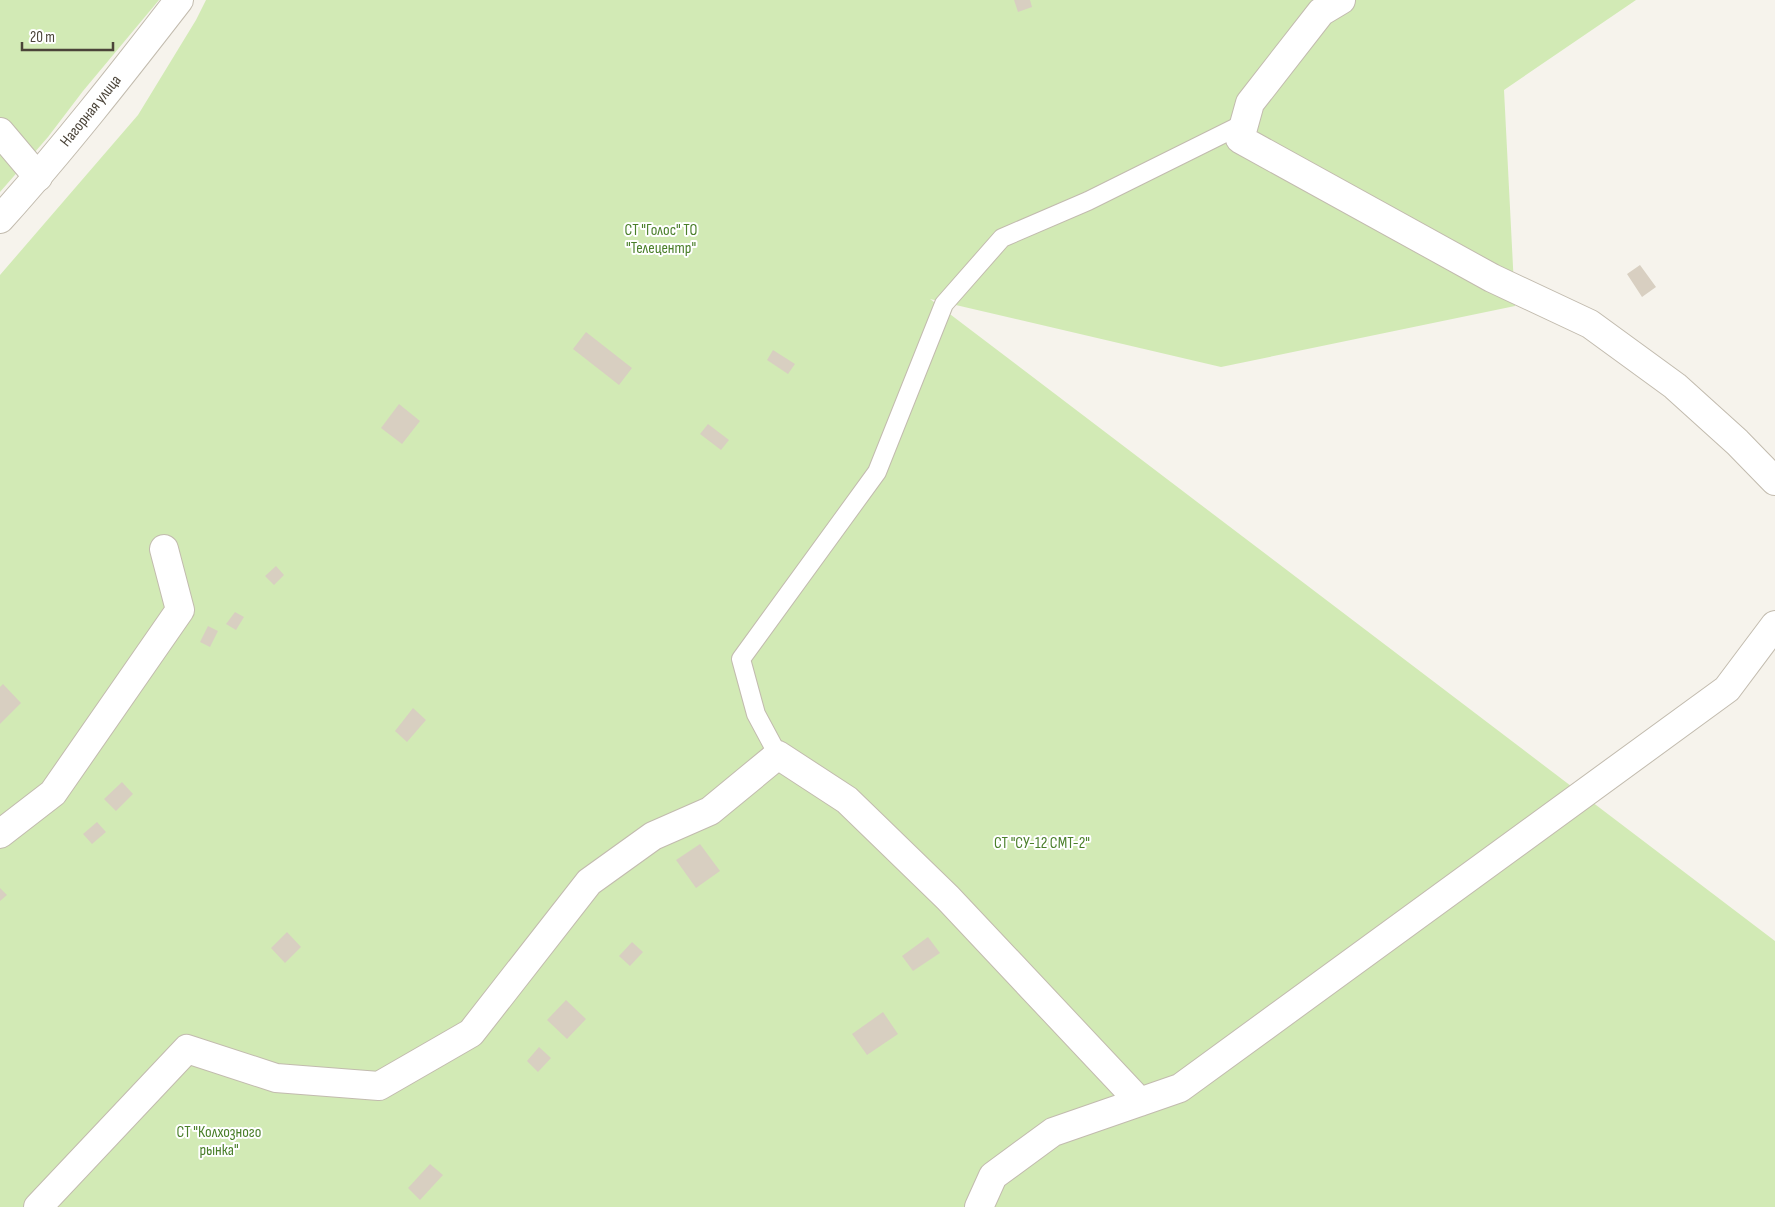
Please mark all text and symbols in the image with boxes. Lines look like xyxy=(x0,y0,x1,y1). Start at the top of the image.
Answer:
scale bar xyxy=(22,20,114,52)
text: 20 m xyxy=(30,28,55,47)
street label: Нагорная улица xyxy=(56,71,126,151)
park label: СТ "Голос" ТО "Телецентр" xyxy=(625,221,697,258)
park label: СТ "СУ-12 СМТ-2" xyxy=(994,834,1090,853)
park label: СТ "Колхозного рынка" xyxy=(177,1123,261,1160)

